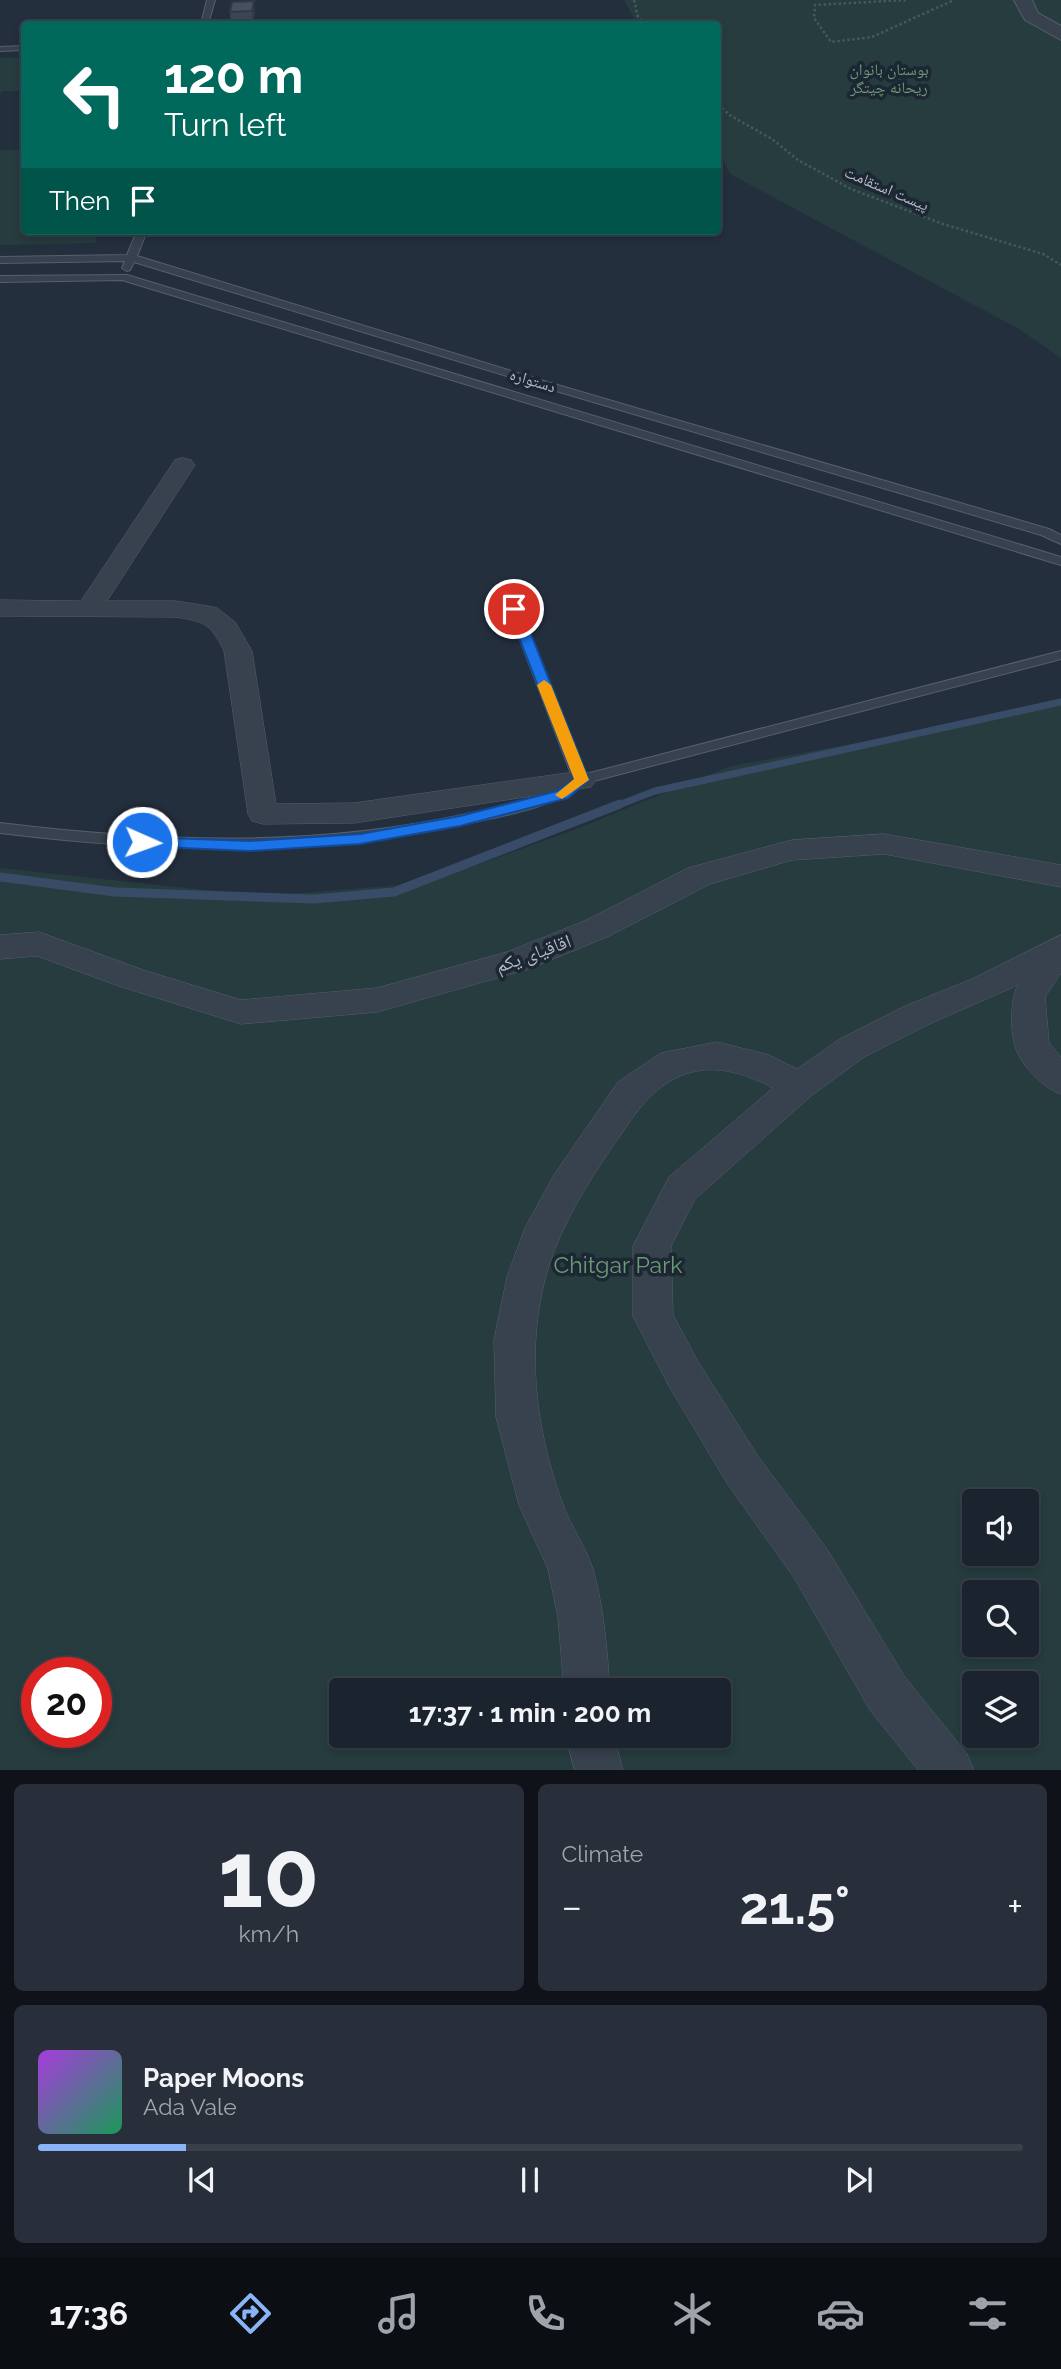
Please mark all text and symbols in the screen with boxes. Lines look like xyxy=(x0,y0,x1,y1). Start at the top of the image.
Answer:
text: 120 m xyxy=(164,47,303,104)
icon: left xyxy=(49,49,140,140)
park label: بوستان بانوان ریحانه چیتگر xyxy=(849,60,929,97)
text: Turn left xyxy=(164,106,286,143)
street label: پیست استقامت xyxy=(842,162,932,215)
icon: arrive xyxy=(124,182,162,220)
text: Then xyxy=(49,186,110,216)
street label: دستواره xyxy=(508,365,558,396)
pin xyxy=(484,579,544,639)
icon: arrive xyxy=(495,590,533,628)
position arrow xyxy=(105,805,179,879)
street label: اقاقیای یکم xyxy=(492,929,574,979)
park label: Chitgar Park xyxy=(554,1251,682,1278)
map controls xyxy=(962,1489,1039,1748)
button: sound xyxy=(962,1489,1039,1566)
button: search xyxy=(962,1580,1039,1657)
speed limit sign: 20 xyxy=(21,1657,112,1748)
button: layers xyxy=(962,1671,1039,1748)
text: 17:37 · 1 min · 200 m xyxy=(409,1698,651,1728)
text: 10 xyxy=(218,1821,319,1928)
text: Climate xyxy=(562,1840,643,1867)
text: 21.5° xyxy=(739,1875,850,1936)
text: − xyxy=(562,1884,582,1929)
text: + xyxy=(1007,1884,1023,1929)
text: km/h xyxy=(238,1920,299,1947)
text: Paper Moons xyxy=(143,2063,304,2093)
text: Ada Vale xyxy=(143,2093,237,2120)
icon: previous xyxy=(183,2161,221,2199)
icon: pause xyxy=(511,2161,549,2199)
icon: next xyxy=(840,2161,878,2199)
icon: directions xyxy=(226,2289,275,2338)
icon: music xyxy=(374,2289,423,2338)
icon: phone xyxy=(521,2289,570,2338)
icon: climate xyxy=(668,2289,717,2338)
icon: car xyxy=(816,2289,865,2338)
icon: filters xyxy=(963,2289,1012,2338)
text: 17:36 xyxy=(49,2295,128,2332)

